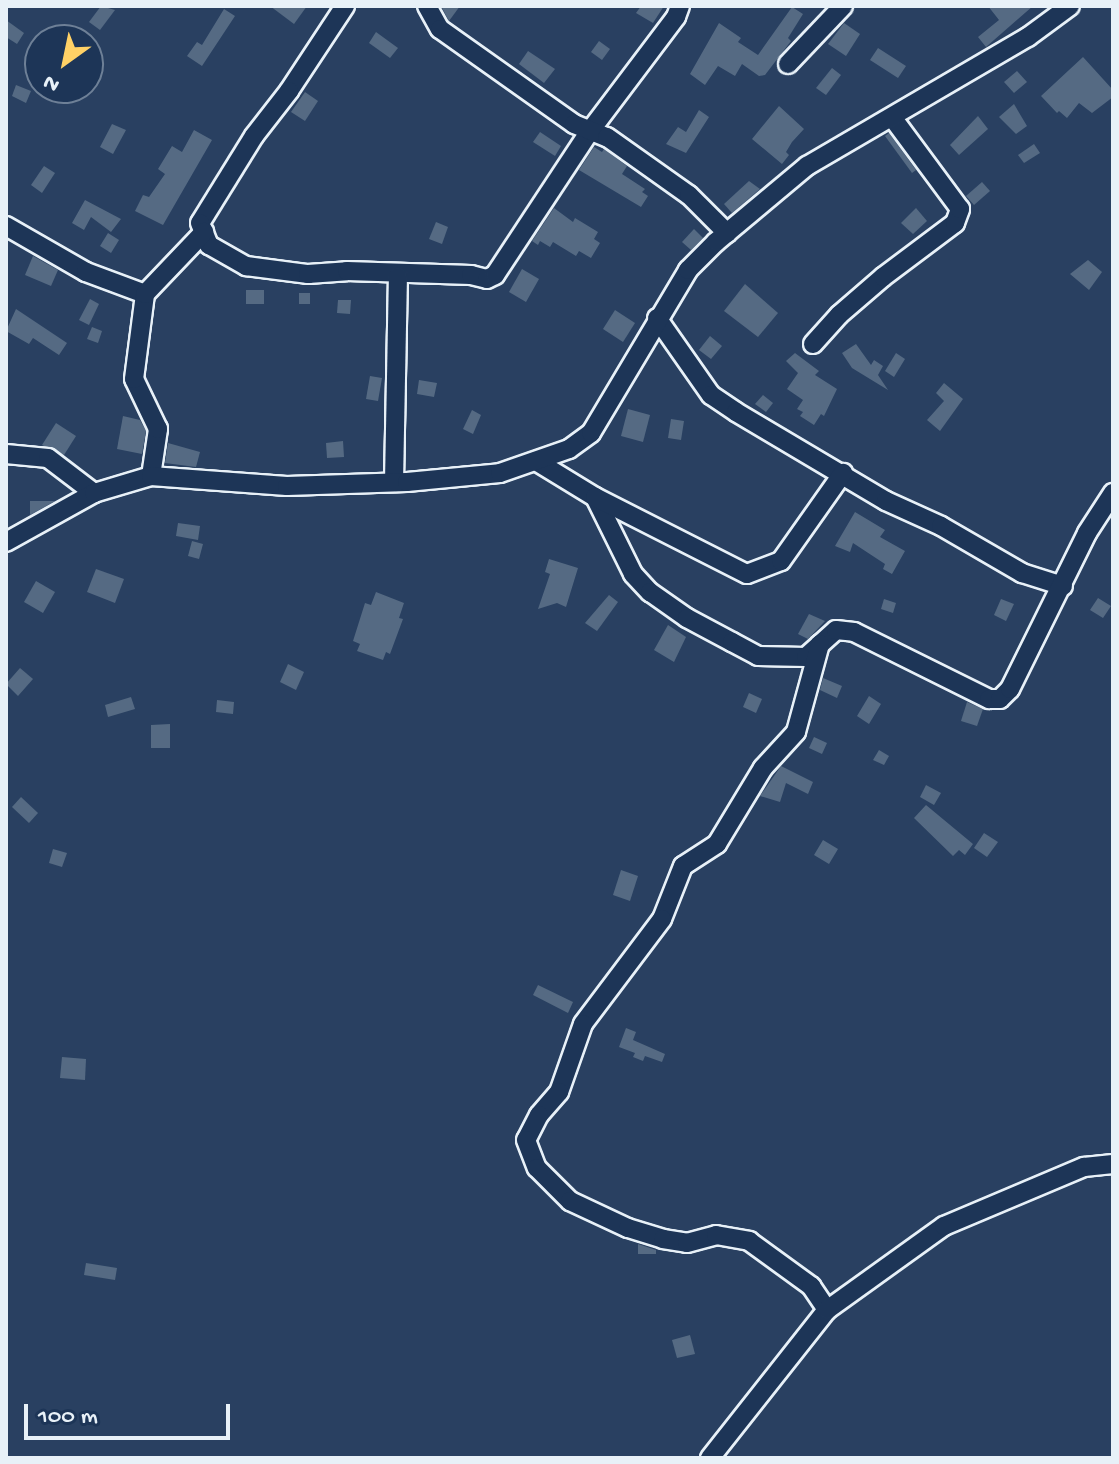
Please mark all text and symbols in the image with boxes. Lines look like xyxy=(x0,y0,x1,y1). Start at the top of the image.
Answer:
north arrow xyxy=(24,24,104,104)
text: N xyxy=(39,68,65,97)
scale bar xyxy=(28,1388,234,1438)
text: 100 m xyxy=(38,1403,98,1432)

